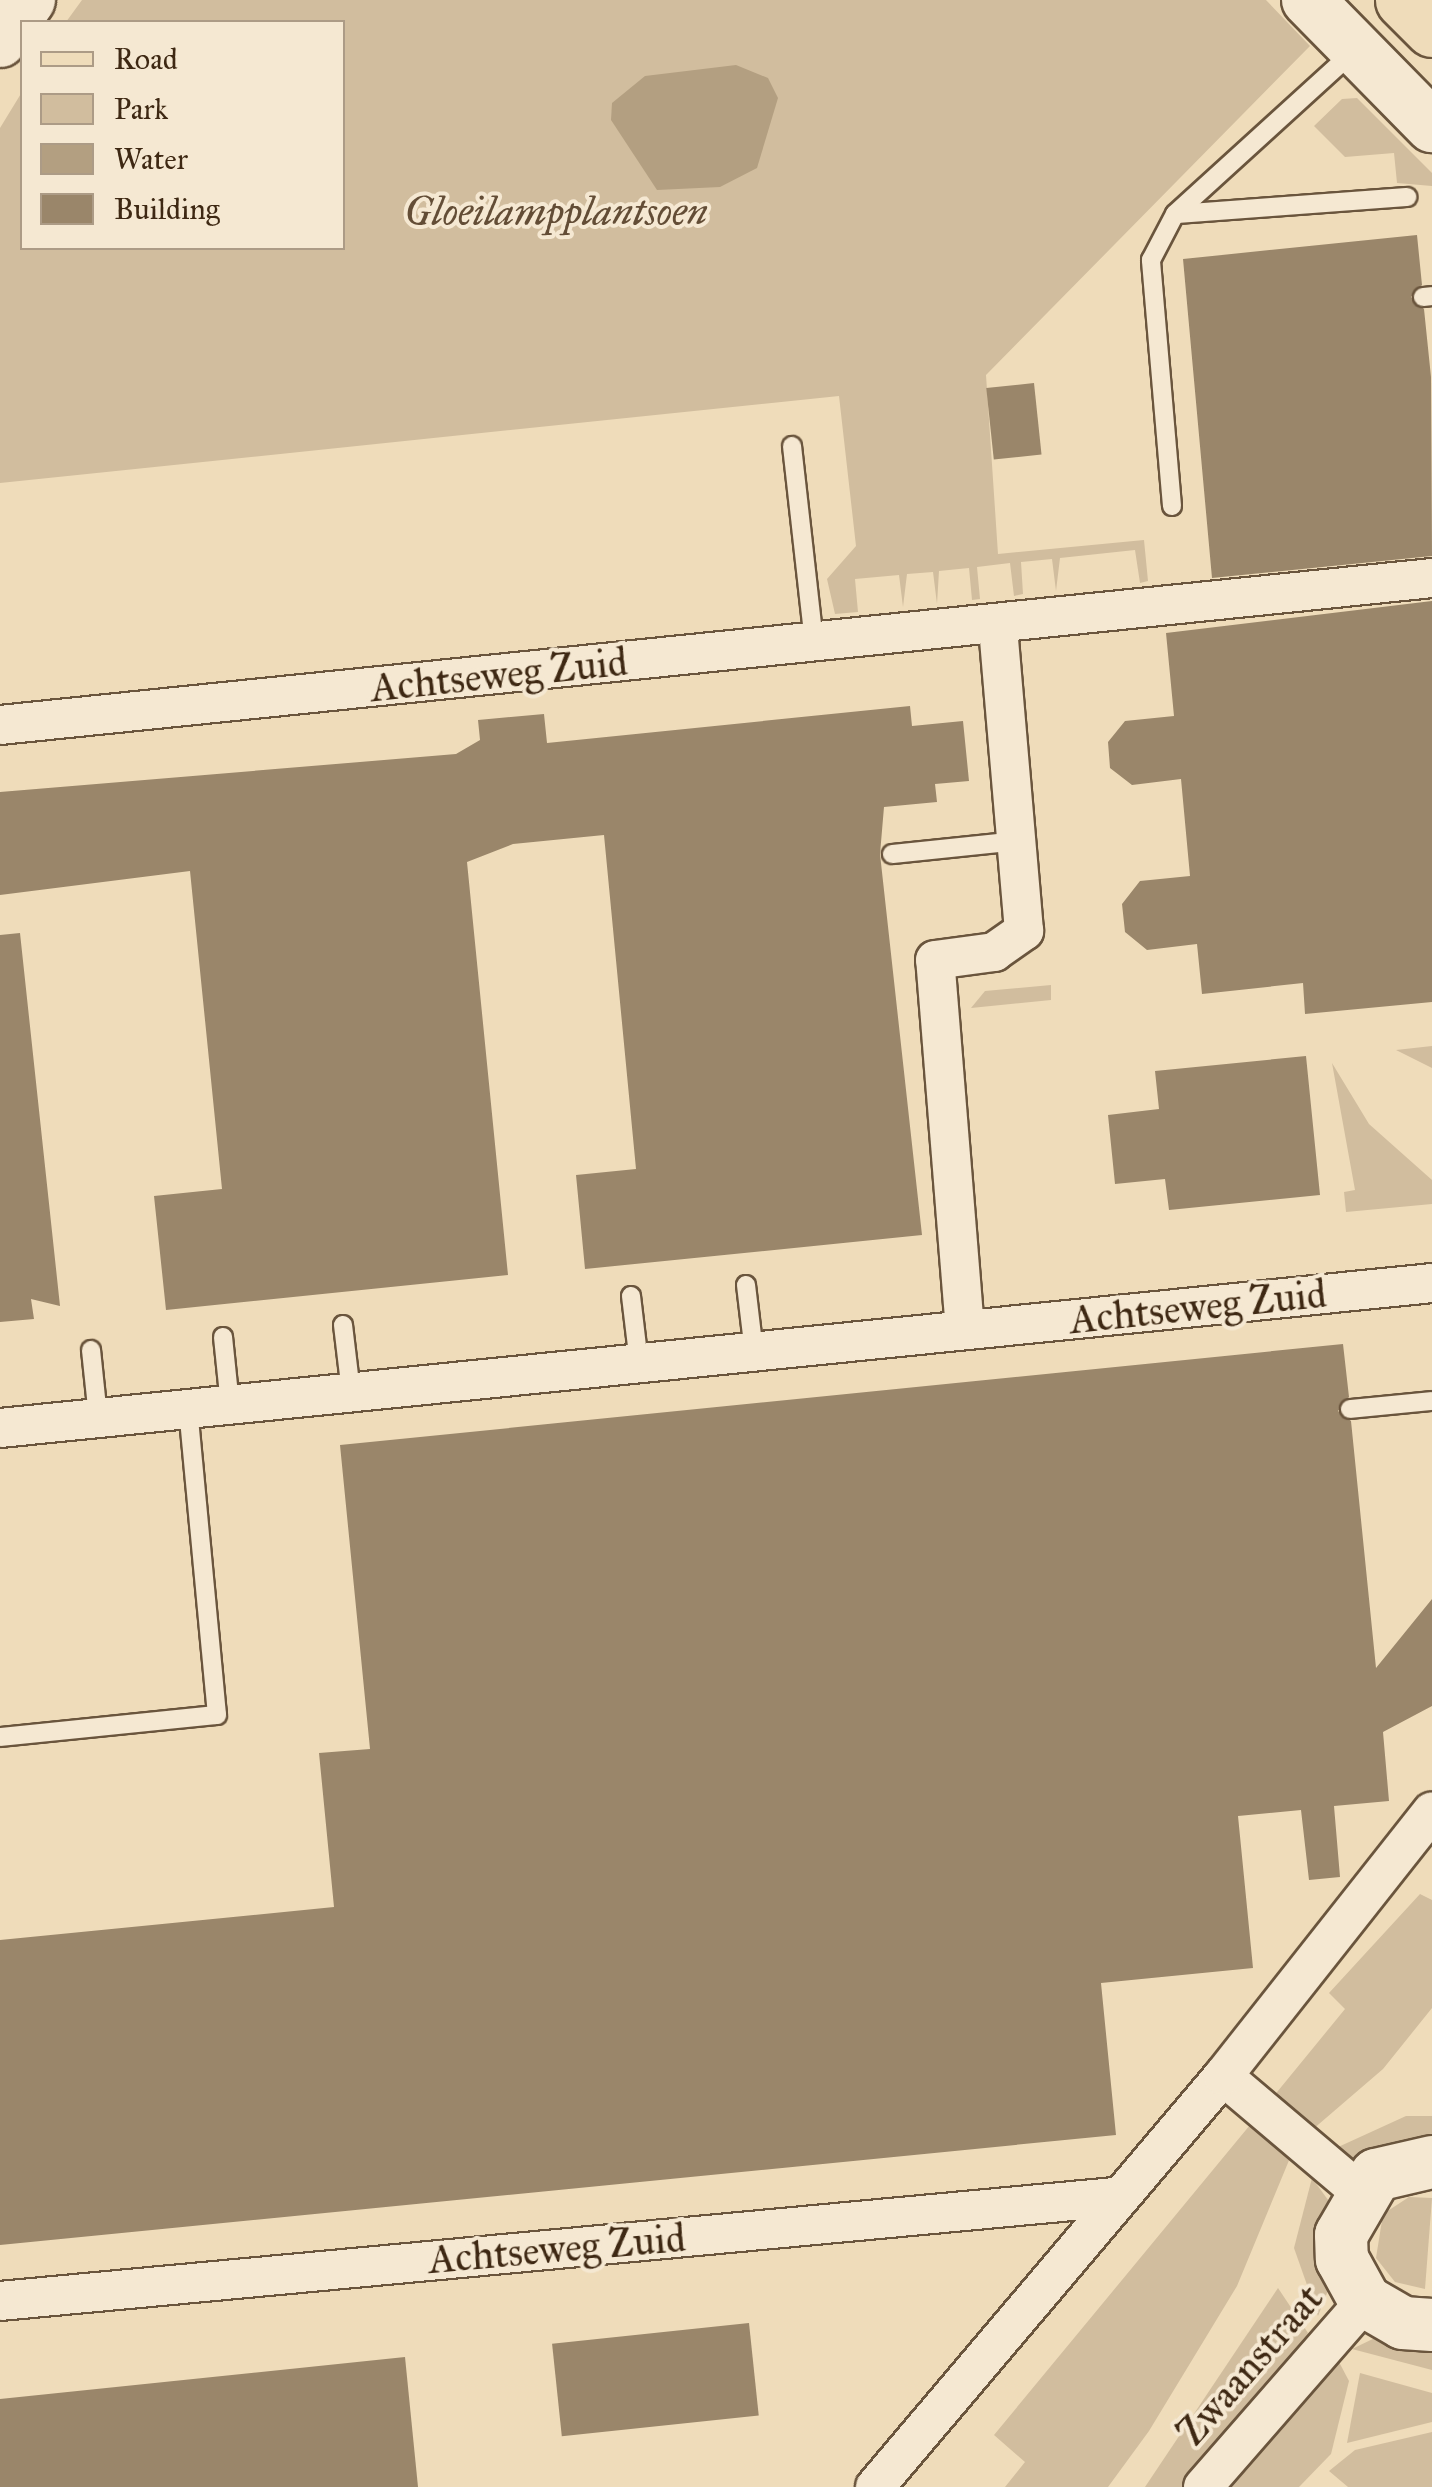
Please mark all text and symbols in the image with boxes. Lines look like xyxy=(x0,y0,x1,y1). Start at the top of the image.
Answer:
legend xyxy=(20,20,345,250)
text: Road xyxy=(114,41,178,77)
text: Park xyxy=(114,91,168,127)
text: Water xyxy=(114,141,188,177)
park label: Gloeilampplantsoen xyxy=(404,188,708,236)
text: Building xyxy=(114,191,220,227)
street label: Achtseweg Zuid xyxy=(368,638,630,712)
street label: Achtseweg Zuid xyxy=(1067,1270,1329,1344)
street label: Achtseweg Zuid xyxy=(426,2214,688,2284)
street label: Zwaanstraat xyxy=(1167,2275,1333,2455)

